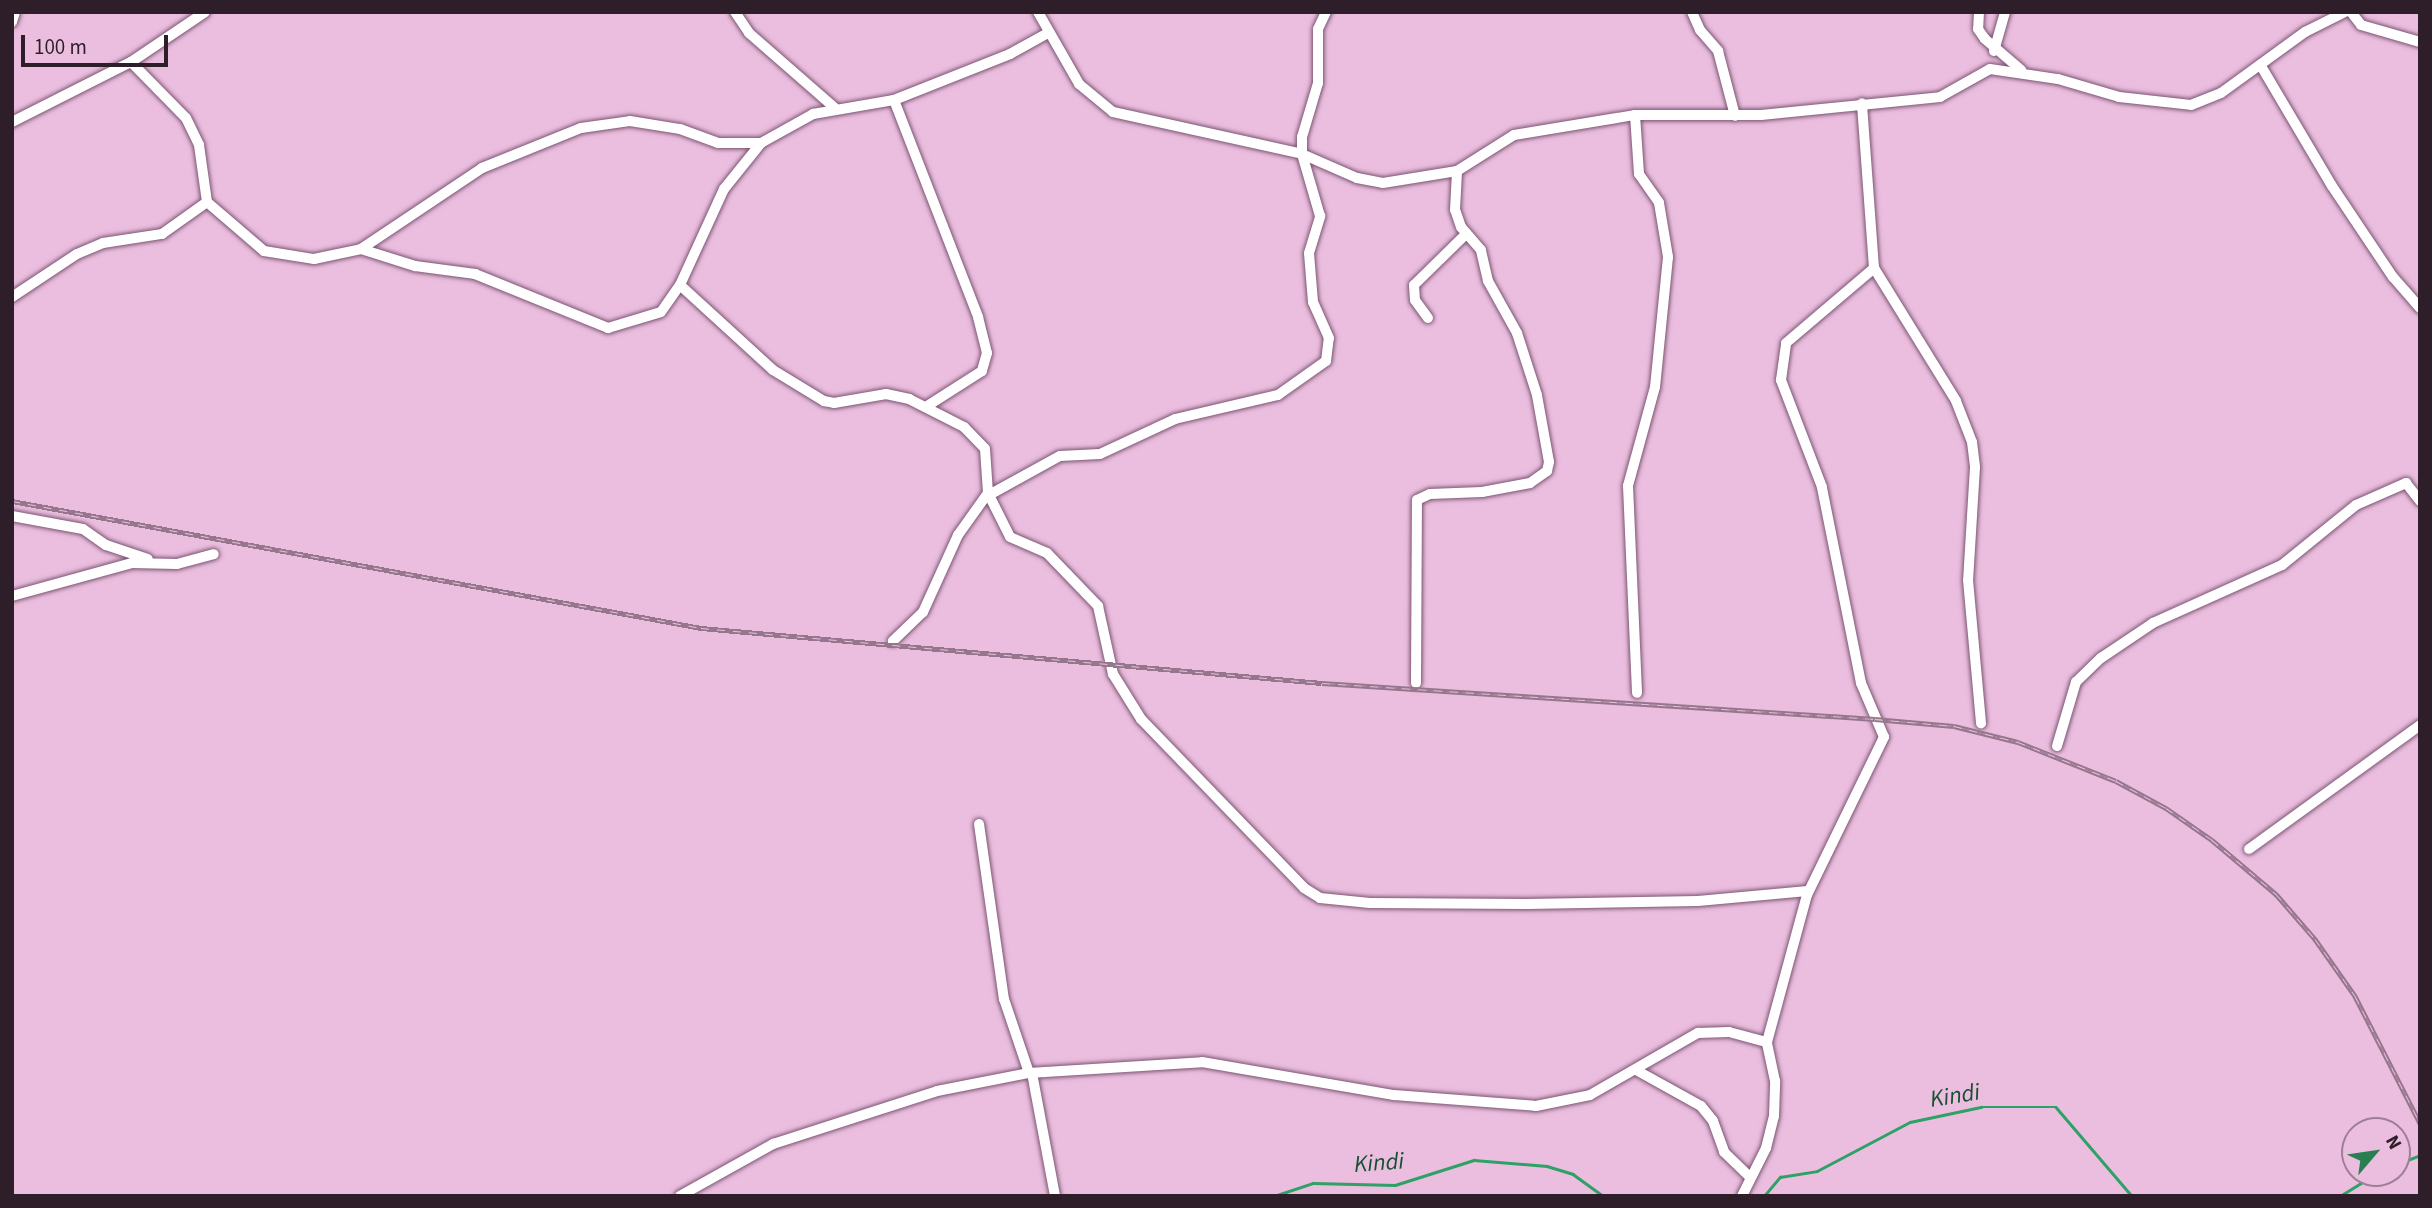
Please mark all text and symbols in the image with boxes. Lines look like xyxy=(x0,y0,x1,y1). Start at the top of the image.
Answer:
scale bar xyxy=(24,21,172,65)
text: 100 m xyxy=(34,32,87,62)
water label: Kindi xyxy=(1928,1078,1982,1114)
north arrow xyxy=(2341,1117,2411,1187)
text: N xyxy=(2378,1130,2408,1155)
water label: Kindi xyxy=(1353,1147,1405,1179)

